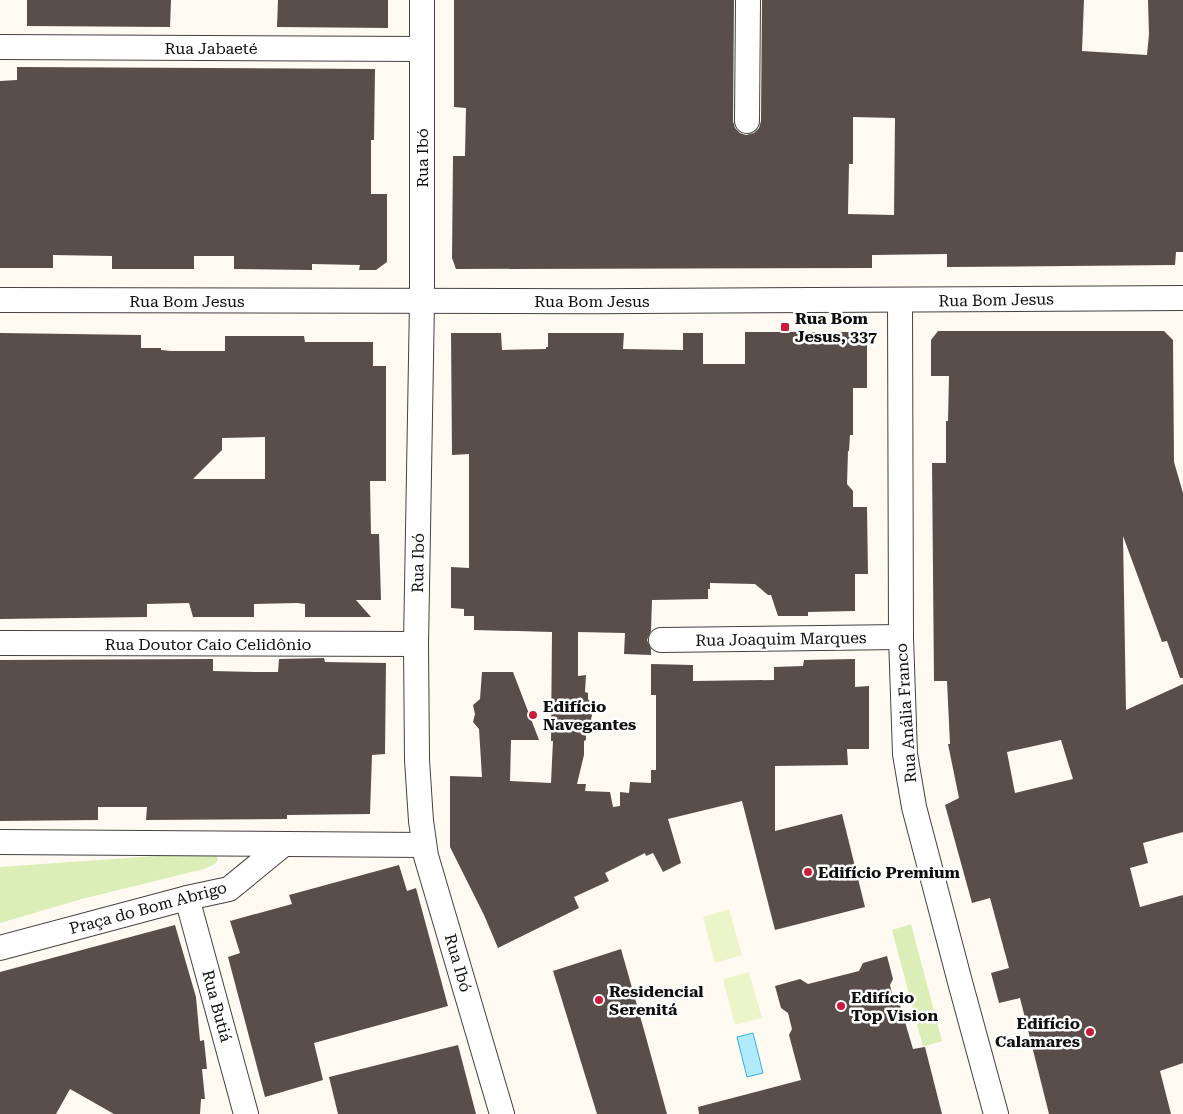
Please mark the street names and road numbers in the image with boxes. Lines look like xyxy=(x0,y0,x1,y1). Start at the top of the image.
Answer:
street label: Rua Jabaeté xyxy=(165,39,258,58)
street label: Rua Ibó xyxy=(413,128,432,188)
street label: Rua Bom Jesus xyxy=(938,289,1054,311)
street label: Rua Bom Jesus xyxy=(129,292,245,311)
street label: Rua Bom Jesus xyxy=(534,292,650,311)
street label: Rua Ibó xyxy=(408,533,428,593)
street label: Rua Joaquim Marques xyxy=(695,628,867,650)
street label: Rua Doutor Caio Celidônio xyxy=(105,635,312,654)
street label: Rua Anália Franco xyxy=(892,642,920,784)
street label: Praça do Bom Abrigo xyxy=(67,878,229,938)
street label: Rua Ibó xyxy=(441,932,475,994)
street label: Rua Butiá xyxy=(198,968,236,1044)

